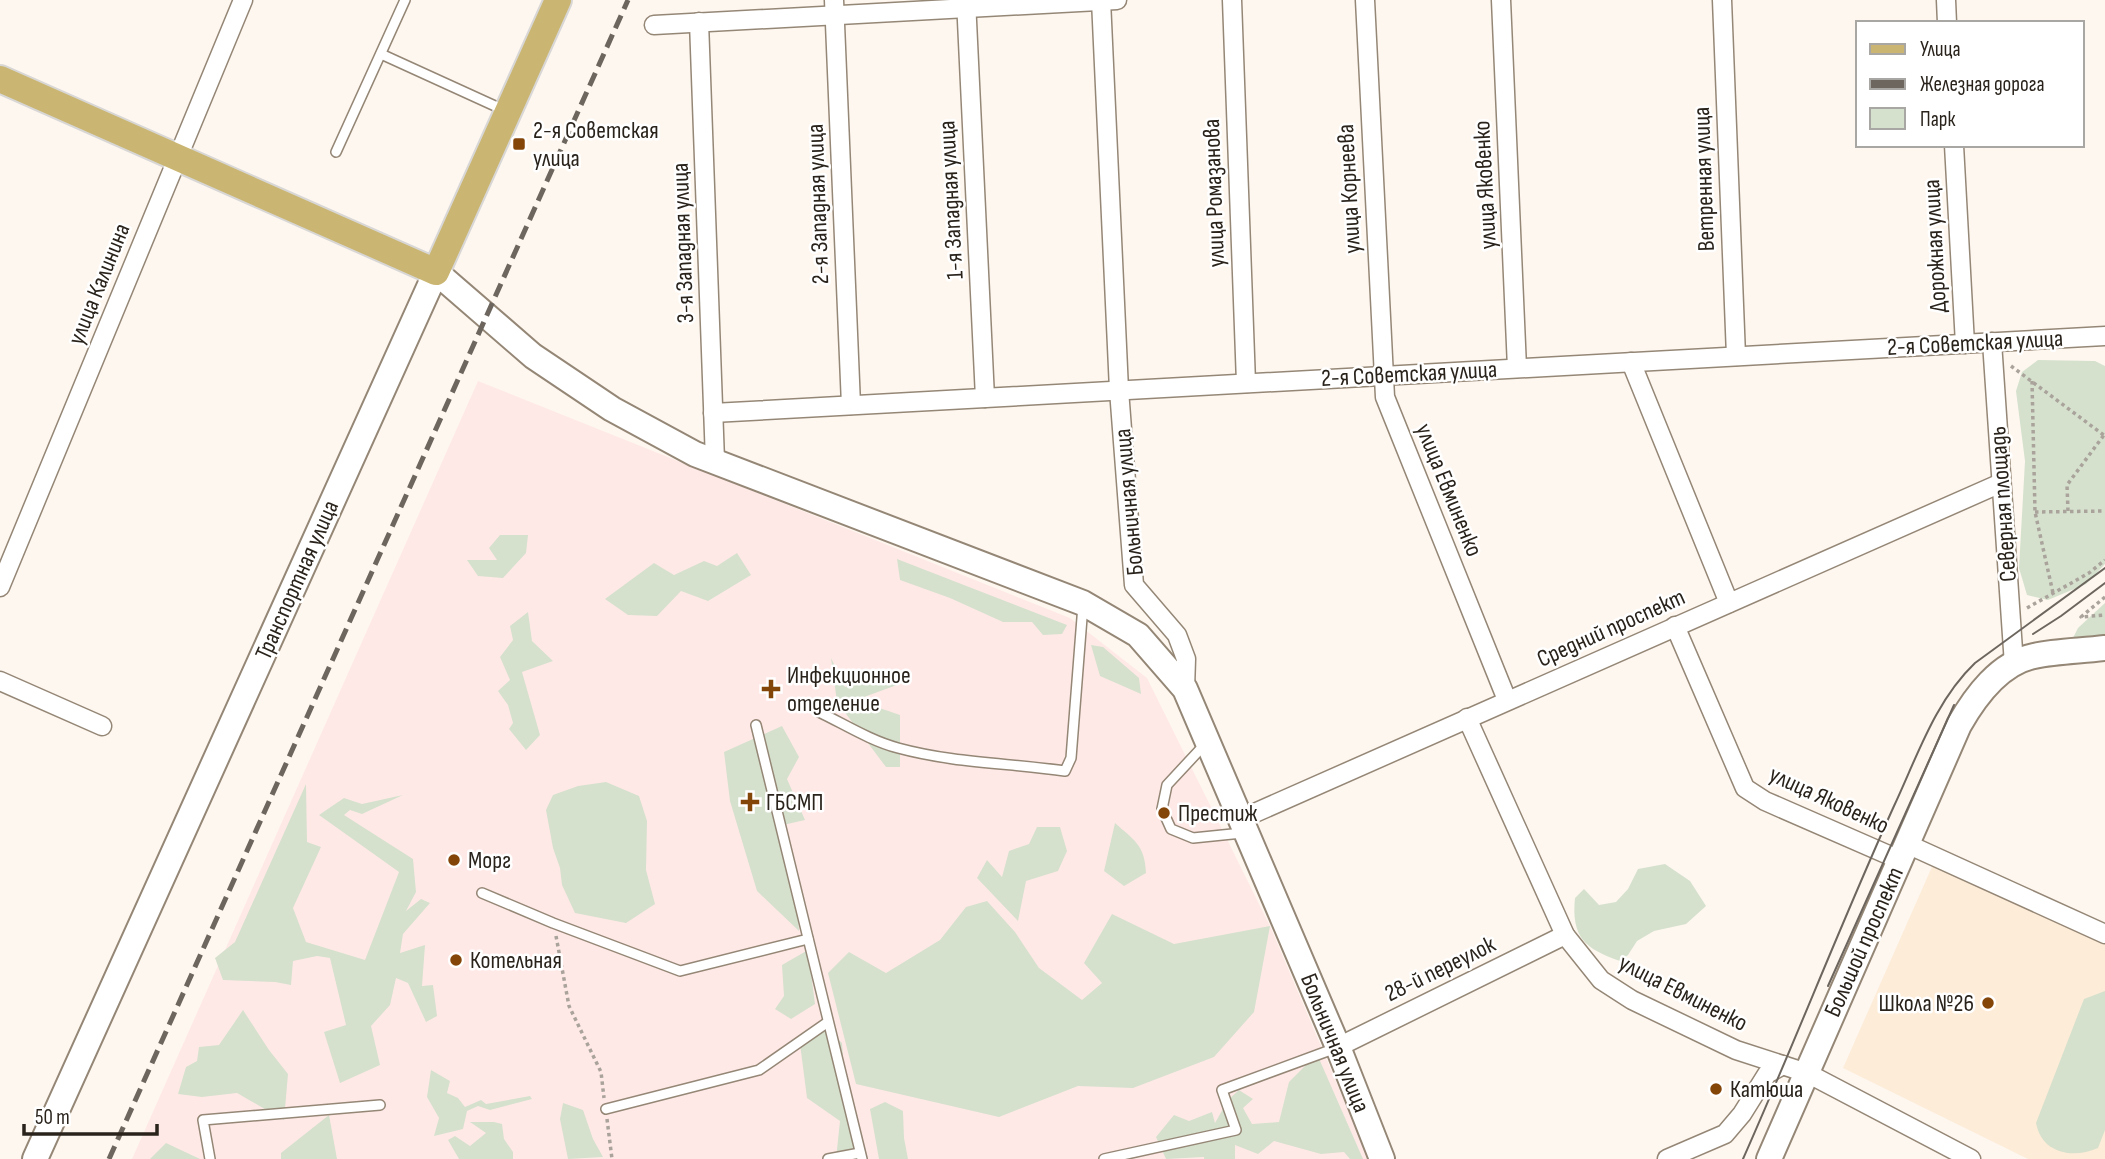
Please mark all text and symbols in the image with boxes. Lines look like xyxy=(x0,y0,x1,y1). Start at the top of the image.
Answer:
legend xyxy=(1856,21,2084,147)
text: Улица xyxy=(1920,37,1961,62)
text: Железная дорога xyxy=(1920,72,2045,97)
street label: Ветренная улица xyxy=(1687,106,1721,252)
text: Парк xyxy=(1920,107,1955,132)
place label: 2-я Советская улица xyxy=(533,116,659,173)
street label: улица Ромазанова xyxy=(1197,118,1231,268)
street label: 1-я Западная улица xyxy=(932,120,970,280)
street label: улица Яковенко xyxy=(1467,120,1503,250)
street label: 2-я Западная улица xyxy=(801,123,835,285)
street label: улица Корнеева xyxy=(1331,123,1367,255)
marker: 2-я Советская улица xyxy=(511,136,527,152)
street label: 3-я Западная улица xyxy=(666,162,700,324)
street label: Дорожная улица xyxy=(1917,179,1953,313)
street label: улица Калинина xyxy=(62,219,136,349)
street label: 2-я Советская улица xyxy=(1886,324,2064,362)
street label: 2-я Советская улица xyxy=(1320,355,1498,393)
street label: улица Евминенко xyxy=(1409,419,1489,561)
street label: Северная площадь xyxy=(1983,425,2023,583)
street label: Больничная улица xyxy=(1108,427,1150,577)
street label: Транспортная улица xyxy=(249,496,345,664)
street label: Средний проспект xyxy=(1532,582,1690,674)
place label: Инфекционное отделение xyxy=(787,661,911,718)
marker: Инфекционное отделение xyxy=(761,679,781,699)
street label: улица Яковенко xyxy=(1764,760,1894,840)
place label: ГБСМП xyxy=(766,788,823,817)
marker: ГБСМП xyxy=(740,792,760,812)
place label: Престиж xyxy=(1178,799,1258,828)
marker: Престиж xyxy=(1156,805,1172,821)
place label: Морг xyxy=(468,846,511,875)
marker: Морг xyxy=(446,852,462,868)
street label: Большой проспект xyxy=(1818,863,1910,1021)
street label: 28-й переулок xyxy=(1380,929,1501,1008)
place label: Котельная xyxy=(470,946,562,975)
street label: улица Евминенко xyxy=(1614,948,1752,1038)
marker: Котельная xyxy=(448,952,464,968)
street label: Больничная улица xyxy=(1294,969,1376,1117)
place label: Школа №26 xyxy=(1879,989,1974,1018)
marker: Школа №26 xyxy=(1980,995,1996,1011)
place label: Катюша xyxy=(1730,1075,1803,1104)
marker: Катюша xyxy=(1708,1081,1724,1097)
scale bar xyxy=(24,1092,158,1136)
text: 50 m xyxy=(35,1105,70,1130)

